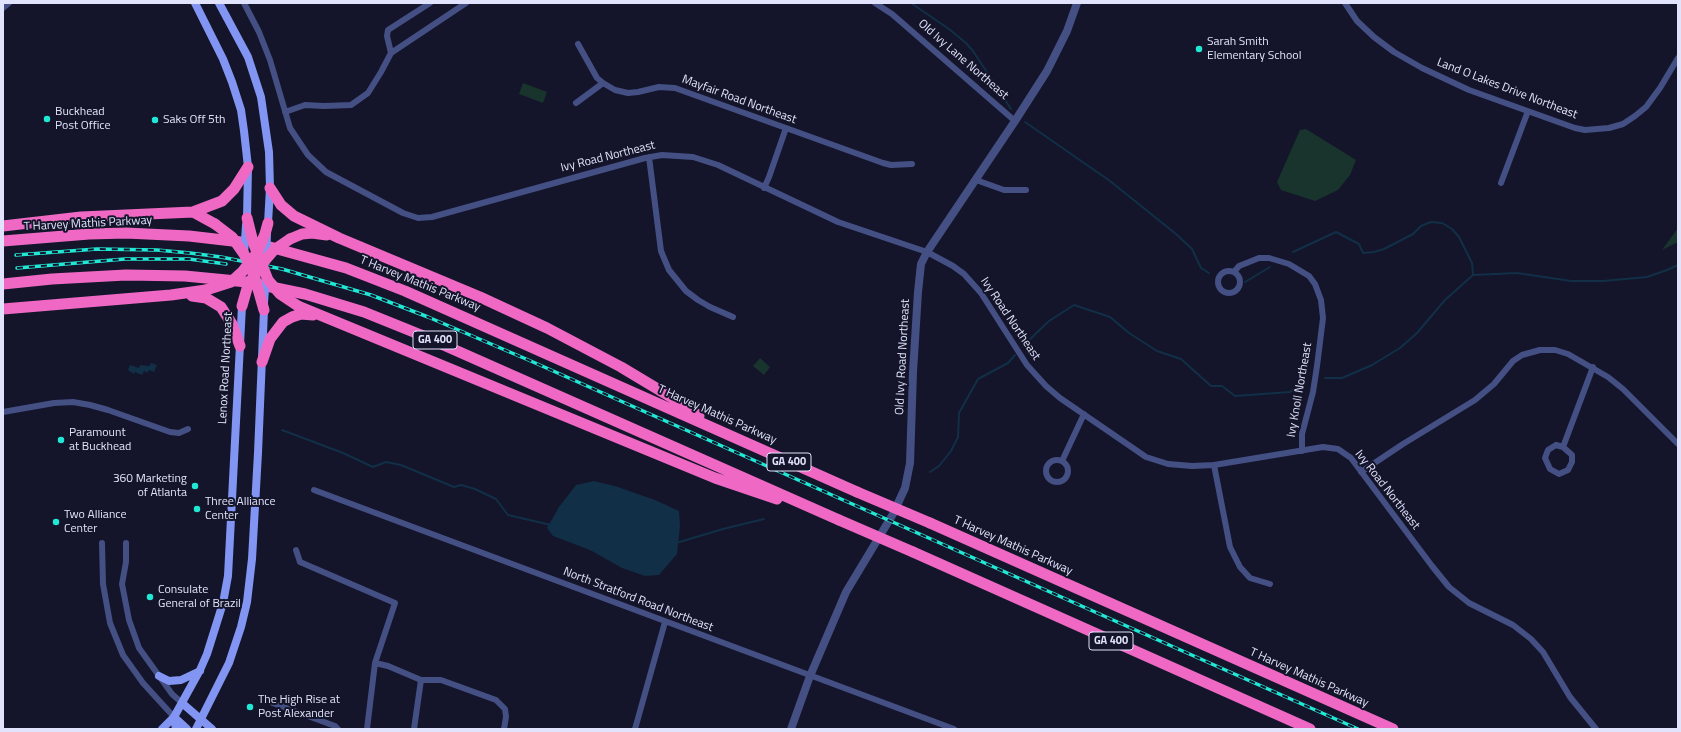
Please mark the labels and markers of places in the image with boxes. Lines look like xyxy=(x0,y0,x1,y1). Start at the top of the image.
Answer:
place label: Sarah Smith Elementary School xyxy=(1207,35,1301,63)
marker: Sarah Smith Elementary School xyxy=(1194,44,1204,54)
place label: Buckhead Post Office xyxy=(55,105,111,133)
place label: Saks Off 5th xyxy=(163,113,225,127)
marker: Buckhead Post Office xyxy=(42,114,52,124)
marker: Saks Off 5th xyxy=(150,115,160,125)
place label: Paramount at Buckhead xyxy=(69,426,131,454)
marker: Paramount at Buckhead xyxy=(56,435,66,445)
place label: 360 Marketing of Atlanta xyxy=(113,472,187,500)
marker: 360 Marketing of Atlanta xyxy=(190,481,200,491)
place label: Three Alliance Center xyxy=(205,495,276,523)
marker: Three Alliance Center xyxy=(192,504,202,514)
place label: Two Alliance Center xyxy=(64,508,127,536)
marker: Two Alliance Center xyxy=(51,517,61,527)
place label: Consulate General of Brazil xyxy=(158,583,241,611)
marker: Consulate General of Brazil xyxy=(145,592,155,602)
place label: The High Rise at Post Alexander xyxy=(258,693,340,721)
marker: The High Rise at Post Alexander xyxy=(245,702,255,712)

